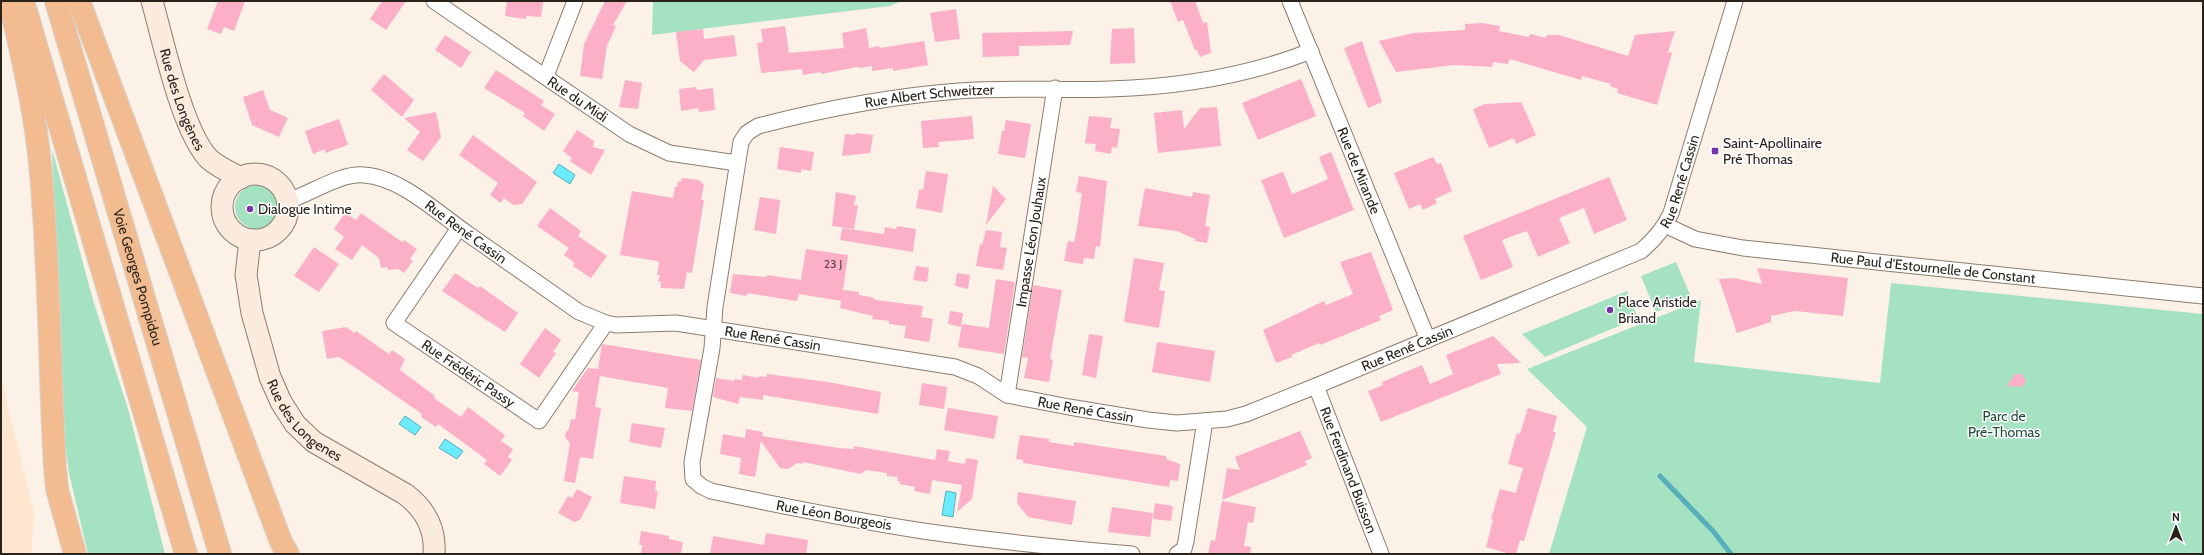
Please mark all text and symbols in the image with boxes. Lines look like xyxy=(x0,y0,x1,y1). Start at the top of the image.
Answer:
street label: Rue des Longènes xyxy=(156,46,209,154)
street label: Rue du Midi xyxy=(544,72,611,126)
street label: Rue Albert Schweitzer xyxy=(863,80,995,112)
street label: Rue de Mirande xyxy=(1333,124,1385,217)
street label: Rue René Cassin xyxy=(1656,132,1703,232)
place label: Saint-Apollinaire Pré Thomas xyxy=(1723,134,1822,168)
marker: Saint-Apollinaire Pré Thomas xyxy=(1710,146,1720,156)
street label: Impasse Léon Jouhaux xyxy=(1012,175,1050,308)
street label: Rue René Cassin xyxy=(421,196,511,268)
place label: Dialogue Intime xyxy=(258,200,352,218)
marker: Dialogue Intime xyxy=(245,204,255,214)
street label: Voie Georges Pompidou xyxy=(109,207,167,348)
street label: Rue Paul d'Estournelle de Constant xyxy=(1830,248,2037,287)
house number: 23 J xyxy=(824,256,842,271)
place label: Place Aristide Briand xyxy=(1618,293,1697,327)
marker: Place Aristide Briand xyxy=(1605,305,1615,315)
street label: Rue René Cassin xyxy=(1359,321,1455,375)
street label: Rue René Cassin xyxy=(723,322,822,355)
street label: Rue Frédéric Passy xyxy=(418,335,519,411)
street label: Rue des Longenes xyxy=(263,376,345,465)
street label: Rue René Cassin xyxy=(1036,392,1135,427)
street label: Rue Ferdinand Buisson xyxy=(1316,404,1381,536)
park label: Parc de Pré-Thomas xyxy=(1968,407,2040,441)
street label: Rue Léon Bourgeois xyxy=(775,496,893,534)
north arrow xyxy=(2156,507,2196,547)
text: N xyxy=(2172,510,2180,524)

